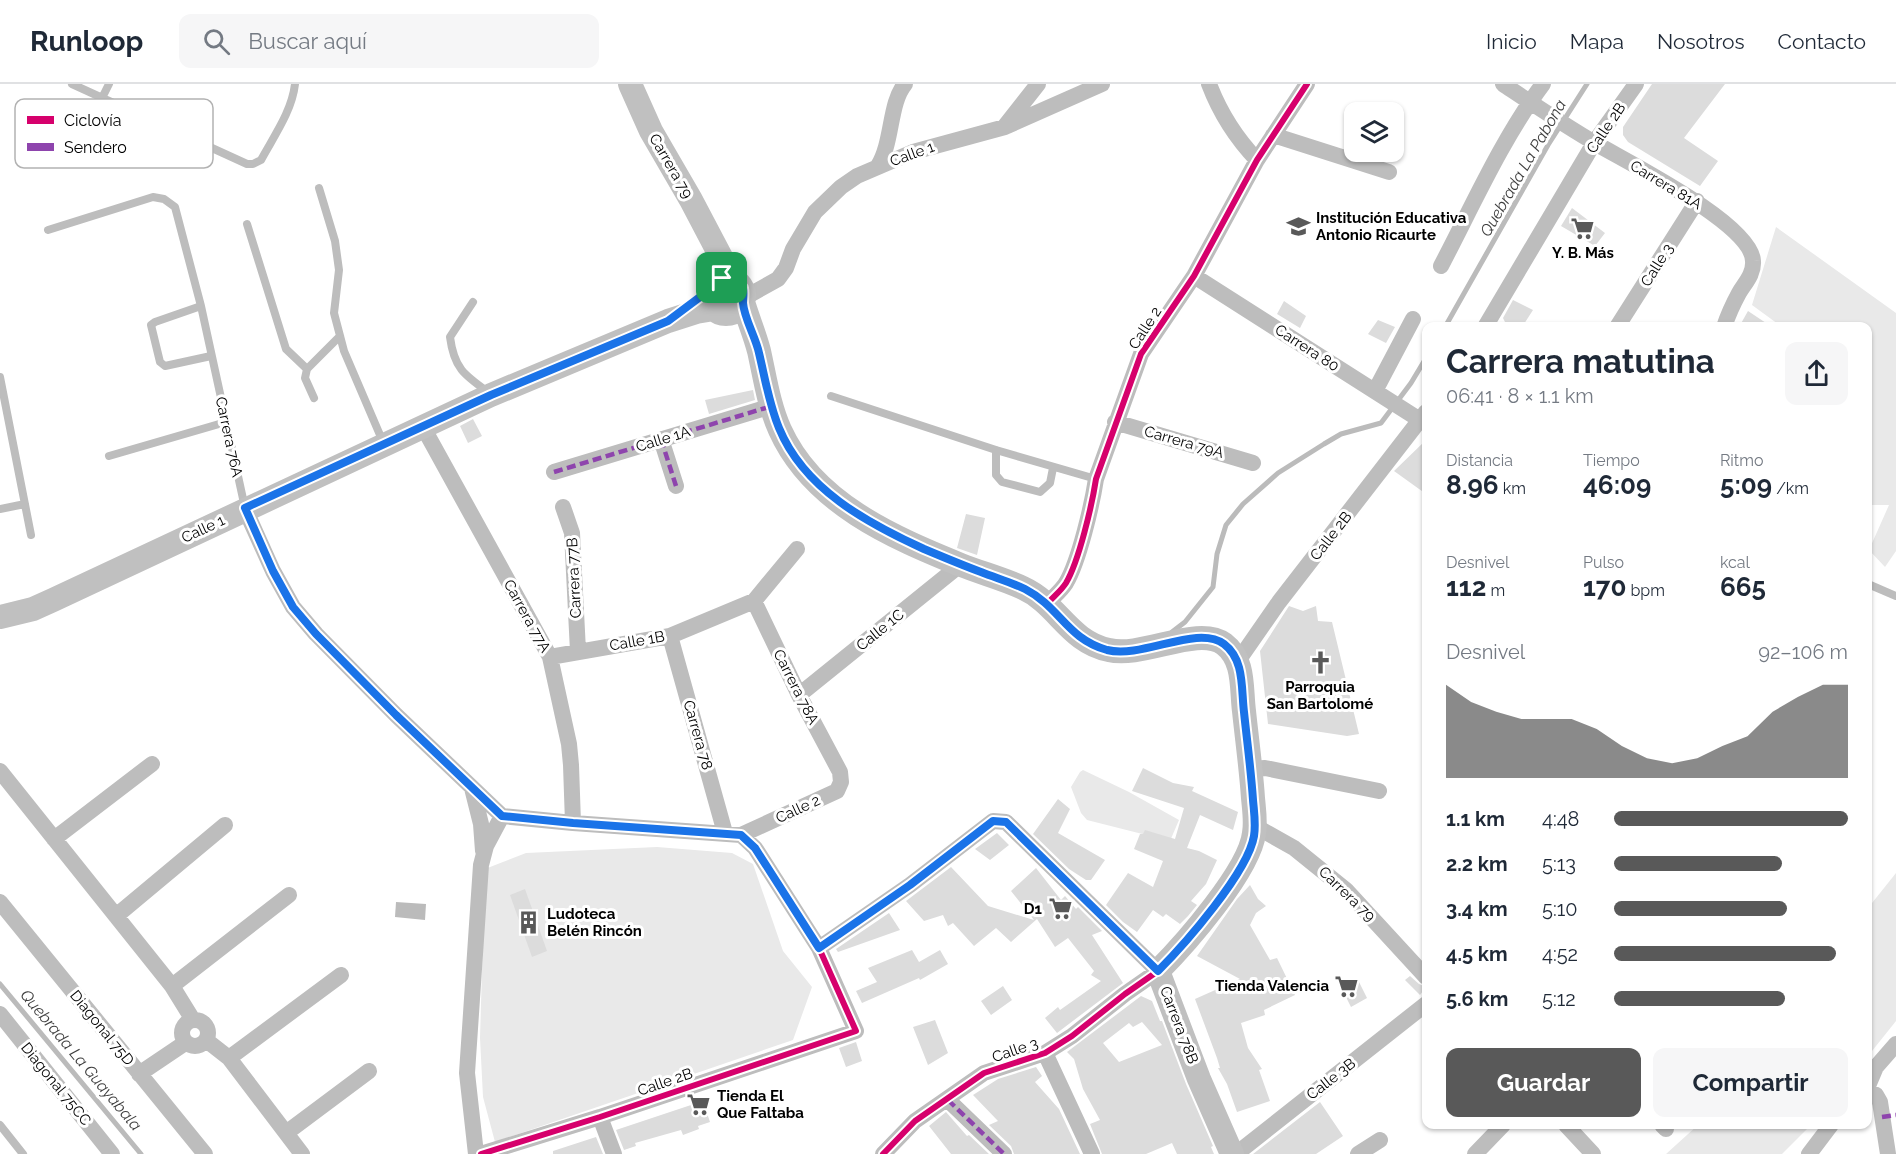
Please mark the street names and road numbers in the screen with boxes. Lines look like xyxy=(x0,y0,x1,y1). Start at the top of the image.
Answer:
street label: Calle 2B xyxy=(1583,99,1629,157)
street label: Carrera 79 xyxy=(645,131,697,202)
street label: Calle 1 xyxy=(887,138,937,170)
street label: Carrera 81A xyxy=(1627,157,1705,213)
street label: Calle 3 xyxy=(1637,240,1677,290)
street label: Calle 2 xyxy=(1125,303,1165,353)
street label: Carrera 80 xyxy=(1272,321,1342,375)
street label: Carrera 76A xyxy=(212,395,246,479)
street label: Calle 1A xyxy=(634,422,692,456)
street label: Carrera 79A xyxy=(1142,422,1226,462)
street label: Calle 2B xyxy=(1306,508,1356,564)
street label: Calle 1 xyxy=(178,511,228,547)
street label: Carrera 77B xyxy=(563,537,585,619)
street label: Carrera 77A xyxy=(500,577,554,655)
street label: Calle 1C xyxy=(853,605,907,655)
street label: Calle 1B xyxy=(608,627,666,655)
street label: Carrera 78A xyxy=(769,647,823,727)
street label: Carrera 78 xyxy=(679,698,717,772)
street label: Calle 2 xyxy=(773,791,823,827)
street label: Carrera 79 xyxy=(1315,863,1379,925)
street label: Carrera 78B xyxy=(1156,984,1202,1066)
street label: Diagonal 75D xyxy=(66,987,138,1069)
street label: Calle 3 xyxy=(990,1034,1040,1066)
street label: Diagonal 75CC xyxy=(17,1039,95,1129)
street label: Calle 3B xyxy=(1303,1054,1359,1104)
street label: Calle 2B xyxy=(635,1064,695,1100)

